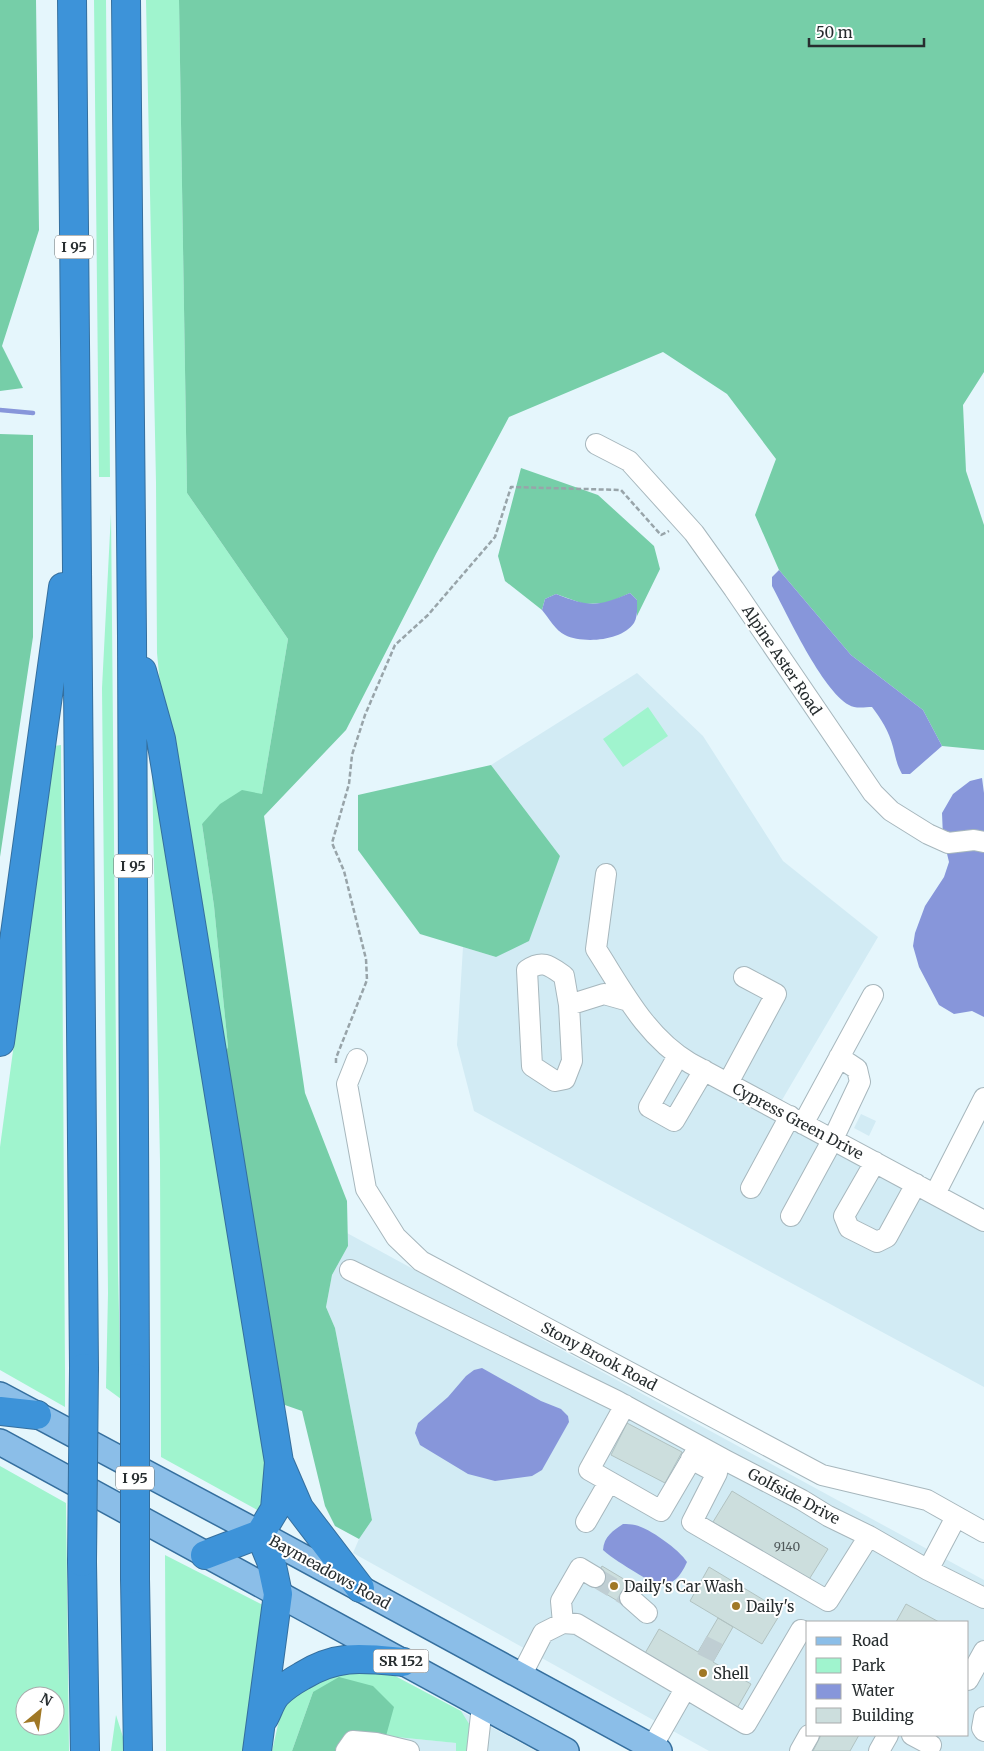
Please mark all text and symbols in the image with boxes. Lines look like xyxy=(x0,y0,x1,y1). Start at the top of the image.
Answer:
scale bar xyxy=(809,15,924,47)
text: 50 m xyxy=(816,23,853,42)
road number: I 95 xyxy=(55,236,93,258)
street label: Alpine Aster Road xyxy=(738,601,826,719)
road number: I 95 xyxy=(114,854,152,878)
street label: Cypress Green Drive xyxy=(729,1078,867,1164)
street label: Stony Brook Road xyxy=(538,1317,660,1395)
street label: Golfside Drive xyxy=(745,1464,843,1528)
road number: I 95 xyxy=(116,1466,154,1490)
street label: Baymeadows Road xyxy=(266,1531,394,1613)
house number: 9140 xyxy=(774,1539,801,1554)
place label: Daily's Car Wash xyxy=(624,1577,744,1596)
marker: Daily's Car Wash xyxy=(608,1580,620,1592)
place label: Daily's xyxy=(746,1597,794,1616)
marker: Daily's xyxy=(730,1600,742,1612)
legend xyxy=(806,1621,969,1736)
text: Road xyxy=(852,1631,888,1650)
road number: SR 152 xyxy=(374,1650,428,1672)
text: Park xyxy=(852,1656,886,1675)
place label: Shell xyxy=(713,1664,749,1683)
marker: Shell xyxy=(697,1667,709,1679)
text: Water xyxy=(851,1681,895,1700)
north arrow xyxy=(15,1686,65,1736)
text: N xyxy=(37,1689,56,1710)
text: Building xyxy=(852,1706,914,1725)

